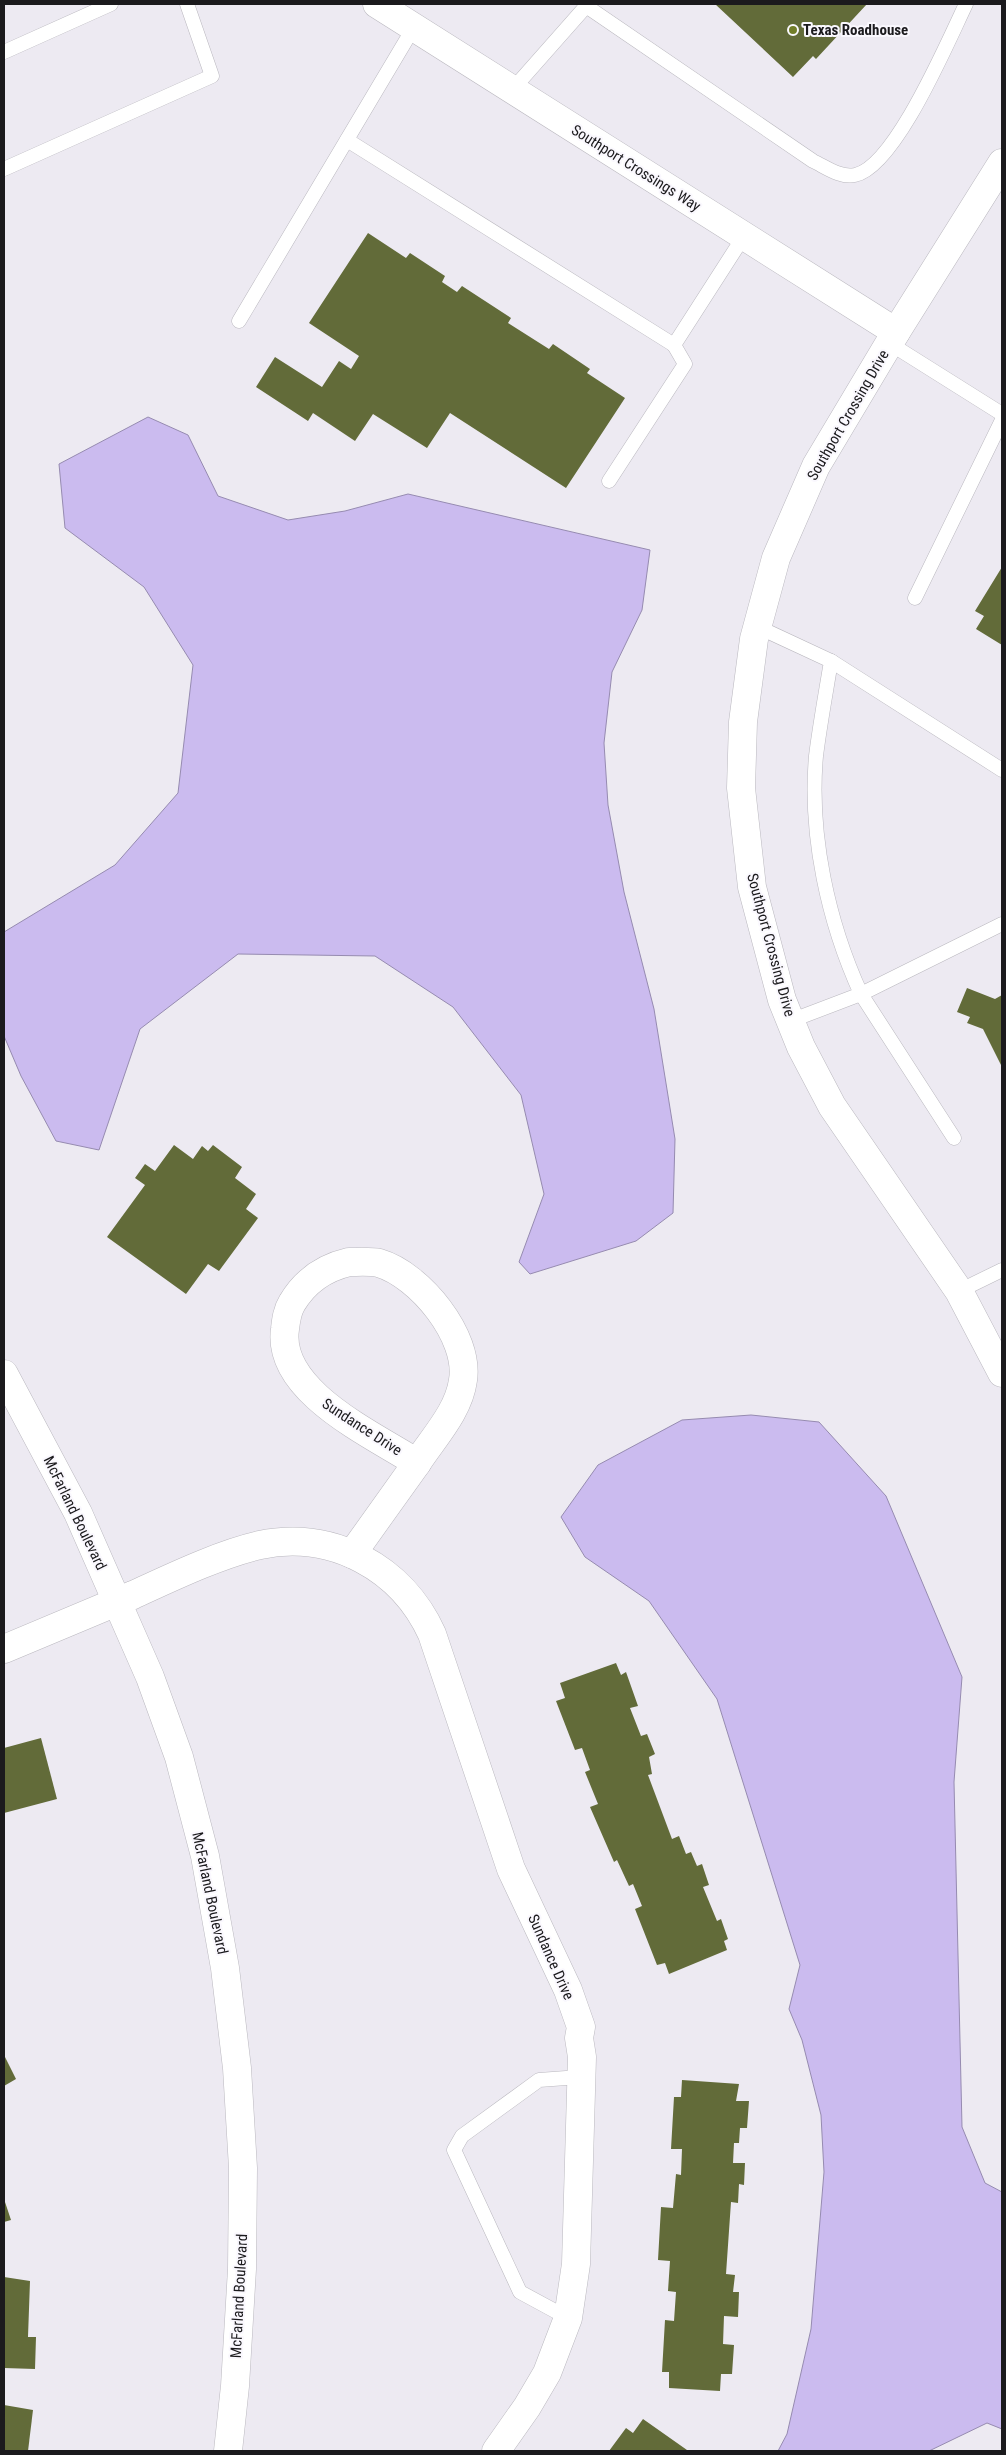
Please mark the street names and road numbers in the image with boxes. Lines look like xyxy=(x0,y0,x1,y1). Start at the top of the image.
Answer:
street label: Southport Crossings Way xyxy=(568,121,704,215)
street label: Southport Crossing Drive xyxy=(803,347,893,483)
street label: Southport Crossing Drive xyxy=(743,871,799,1019)
street label: Sundance Drive xyxy=(319,1395,405,1459)
street label: McFarland Boulevard xyxy=(40,1453,110,1573)
street label: McFarland Boulevard xyxy=(188,1830,232,1956)
street label: Sundance Drive xyxy=(524,1912,578,2002)
street label: McFarland Boulevard xyxy=(227,2233,251,2359)

